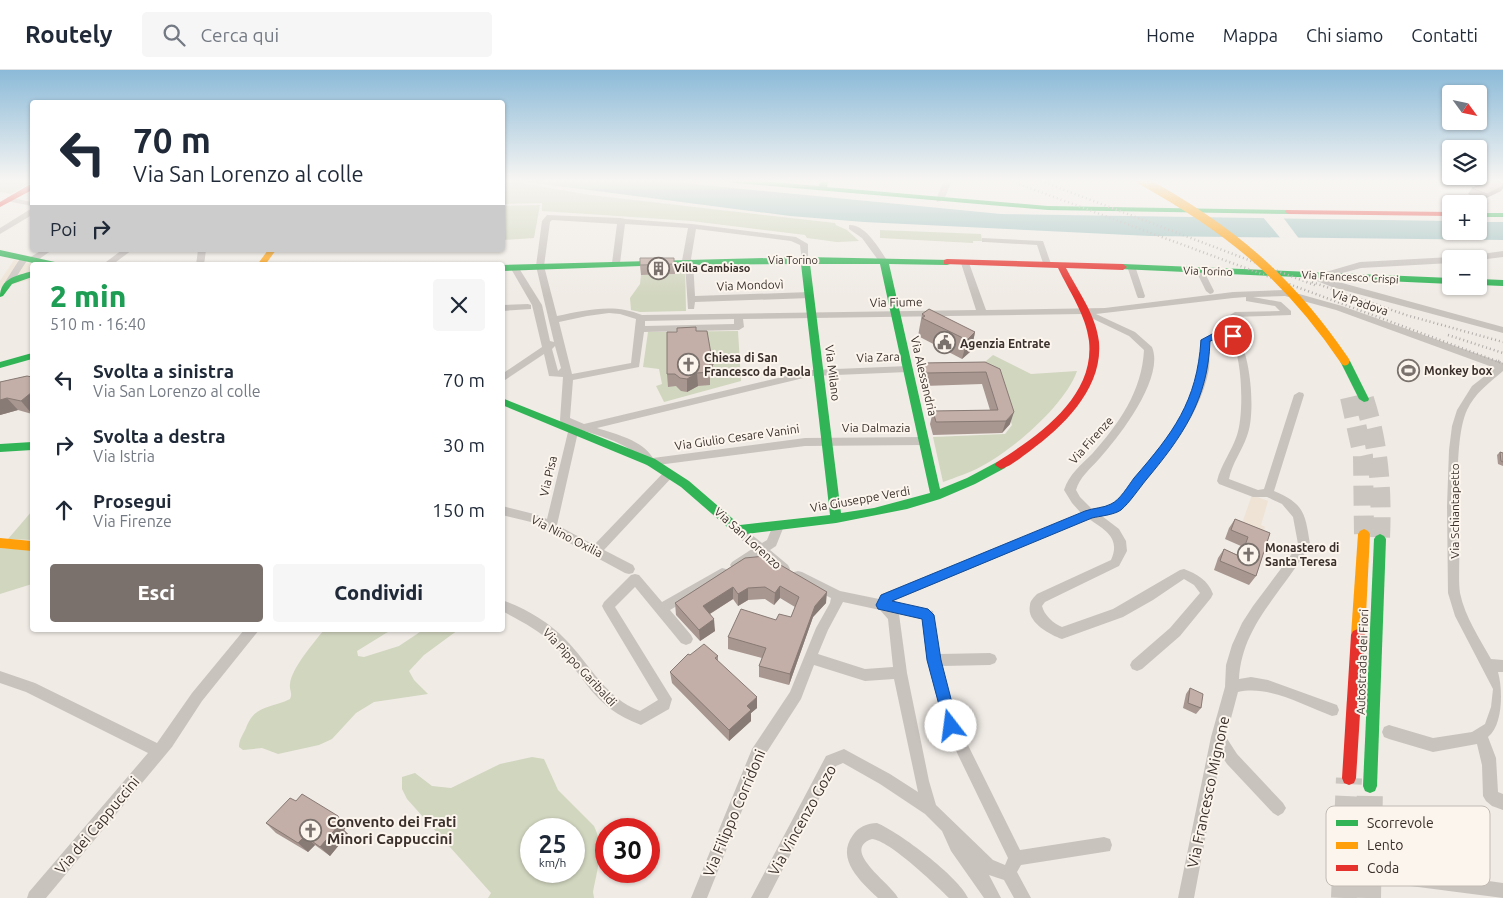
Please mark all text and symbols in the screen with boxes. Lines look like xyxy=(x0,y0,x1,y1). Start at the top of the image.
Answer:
search box xyxy=(142,12,492,57)
text: Routely xyxy=(25,21,112,48)
icon: search xyxy=(160,21,188,49)
text: Cerca qui xyxy=(200,24,279,46)
text: Home xyxy=(1146,25,1195,45)
text: Mappa xyxy=(1223,25,1278,45)
text: Chi siamo xyxy=(1306,25,1383,45)
text: Contatti xyxy=(1411,25,1478,45)
north arrow xyxy=(1442,85,1488,130)
map controls xyxy=(1442,85,1487,295)
icon: left xyxy=(50,120,115,185)
text: 70 m xyxy=(133,120,211,160)
button: layers xyxy=(1442,140,1487,185)
text: Via San Lorenzo al colle xyxy=(133,161,364,186)
button: + xyxy=(1442,195,1487,240)
icon: right xyxy=(87,215,115,243)
text: Poi xyxy=(50,218,77,240)
button: − xyxy=(1442,250,1487,295)
street label: Via Torino xyxy=(768,254,818,266)
building icon: Villa Cambiaso xyxy=(646,256,670,280)
place label: Villa Cambiaso xyxy=(674,262,751,274)
street label: Via Torino xyxy=(1183,264,1233,278)
street label: Via Francesco Crispi xyxy=(1301,268,1399,286)
street label: Via Mondovì xyxy=(716,277,784,293)
text: 2 min xyxy=(50,279,126,313)
button: close xyxy=(433,279,485,331)
street label: Via Padova xyxy=(1330,286,1390,318)
street label: Via Fiume xyxy=(869,295,923,309)
text: 510 m · 16:40 xyxy=(50,315,146,333)
pin xyxy=(1212,315,1254,357)
icon: arrive xyxy=(1219,322,1247,350)
public building icon: Agenzia Entrate xyxy=(932,331,956,355)
street label: Via Alessandria xyxy=(908,335,940,417)
place label: Agenzia Entrate xyxy=(960,337,1051,350)
street label: Via Milano xyxy=(823,344,843,402)
street label: Via Zara xyxy=(856,350,900,364)
place label: Chiesa di San Francesco da Paola xyxy=(704,351,811,378)
church icon: Chiesa di San Francesco da Paola xyxy=(676,352,700,376)
sports icon: Monkey box xyxy=(1396,358,1420,382)
text: Svolta a sinistra xyxy=(93,360,234,382)
place label: Monkey box xyxy=(1424,364,1493,377)
icon: left xyxy=(50,366,78,394)
text: 70 m xyxy=(443,369,485,391)
text: Via San Lorenzo al colle xyxy=(93,382,261,400)
street label: Via Firenze xyxy=(1066,414,1116,466)
street label: Via Dalmazia xyxy=(842,421,910,434)
street label: Via Giulio Cesare Vanini xyxy=(674,422,800,452)
text: Svolta a destra xyxy=(93,425,226,447)
icon: right xyxy=(50,431,78,459)
text: 30 m xyxy=(443,434,485,456)
text: Via Istria xyxy=(93,447,155,465)
street label: Via Pisa xyxy=(537,454,559,498)
street label: Via Schiantapetto xyxy=(1448,463,1461,559)
street label: Via Giuseppe Verdi xyxy=(809,484,911,514)
text: Prosegui xyxy=(93,490,172,512)
icon: ahead xyxy=(50,496,78,524)
text: 150 m xyxy=(432,499,485,521)
street label: Via San Lorenzo xyxy=(712,505,784,571)
text: Via Firenze xyxy=(93,512,172,530)
street label: Via Nino Oxilia xyxy=(529,512,605,560)
place label: Monastero di Santa Teresa xyxy=(1265,541,1339,568)
church icon: Monastero di Santa Teresa xyxy=(1237,542,1261,566)
button: Esci xyxy=(50,564,263,622)
button: Condividi xyxy=(273,564,485,622)
street label: Autostrada dei Fiori xyxy=(1354,609,1370,715)
street label: Via Pippo Garibaldi xyxy=(541,625,619,709)
position arrow xyxy=(924,699,976,751)
street label: Via Francesco Mignone xyxy=(1184,715,1232,869)
street label: Via Filippo Corridoni xyxy=(700,747,768,879)
street label: Via Vincenzo Gozo xyxy=(765,762,839,878)
street label: Via dei Cappuccini xyxy=(51,773,143,877)
legend xyxy=(1326,806,1490,886)
place label: Convento dei Frati Minori Cappuccini xyxy=(327,813,456,847)
text: Scorrevole xyxy=(1367,815,1434,831)
church icon: Convento dei Frati Minori Cappuccini xyxy=(299,818,323,842)
speed limit sign: 30 xyxy=(595,818,660,883)
text: 25 xyxy=(538,830,567,858)
text: Lento xyxy=(1367,837,1404,853)
text: km/h xyxy=(539,856,566,869)
text: Coda xyxy=(1367,860,1399,876)

